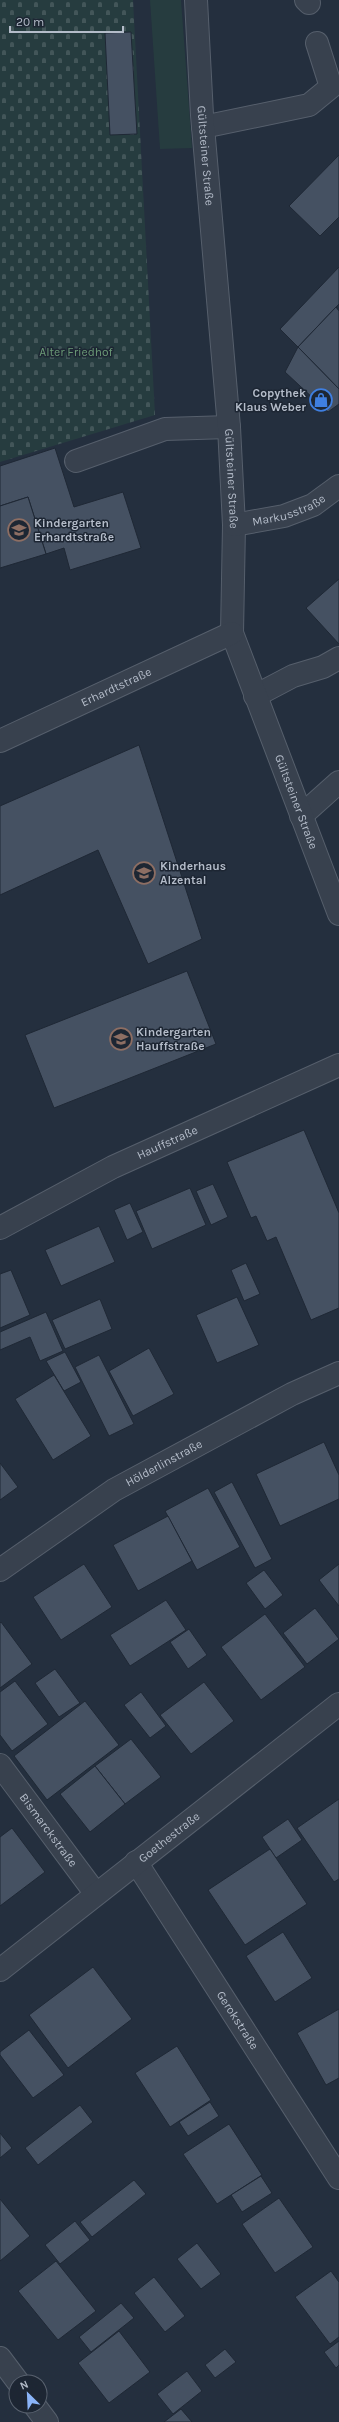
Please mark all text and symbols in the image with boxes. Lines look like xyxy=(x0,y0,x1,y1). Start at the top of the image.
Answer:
scale bar xyxy=(10,8,123,34)
text: 20 m xyxy=(16,15,44,29)
street label: Gültsteiner Straße xyxy=(195,105,217,206)
park label: Alter Friedhof xyxy=(39,345,114,359)
place label: Copythek Klaus Weber xyxy=(235,386,306,414)
shop icon: Copythek Klaus Weber xyxy=(308,387,334,413)
street label: Gültsteiner Straße xyxy=(222,428,241,529)
street label: Markusstraße xyxy=(251,491,328,529)
place label: Kindergarten Erhardtstraße xyxy=(34,516,114,544)
school or university icon: Kindergarten Erhardtstraße xyxy=(6,517,32,543)
street label: Erhardtstraße xyxy=(79,665,154,709)
street label: Gültsteiner Straße xyxy=(272,752,321,851)
place label: Kinderhaus Alzental xyxy=(160,859,226,887)
school or university icon: Kinderhaus Alzental xyxy=(131,860,157,886)
place label: Kindergarten Hauffstraße xyxy=(136,1025,211,1053)
school or university icon: Kindergarten Hauffstraße xyxy=(108,1026,134,1052)
street label: Hauffstraße xyxy=(135,1123,200,1162)
street label: Hölderlinstraße xyxy=(123,1437,205,1489)
street label: Bismarckstraße xyxy=(17,1791,80,1869)
street label: Goethestraße xyxy=(136,1809,202,1866)
street label: Gerokstraße xyxy=(214,1988,262,2052)
north arrow xyxy=(8,2374,48,2414)
text: N xyxy=(18,2378,30,2393)

